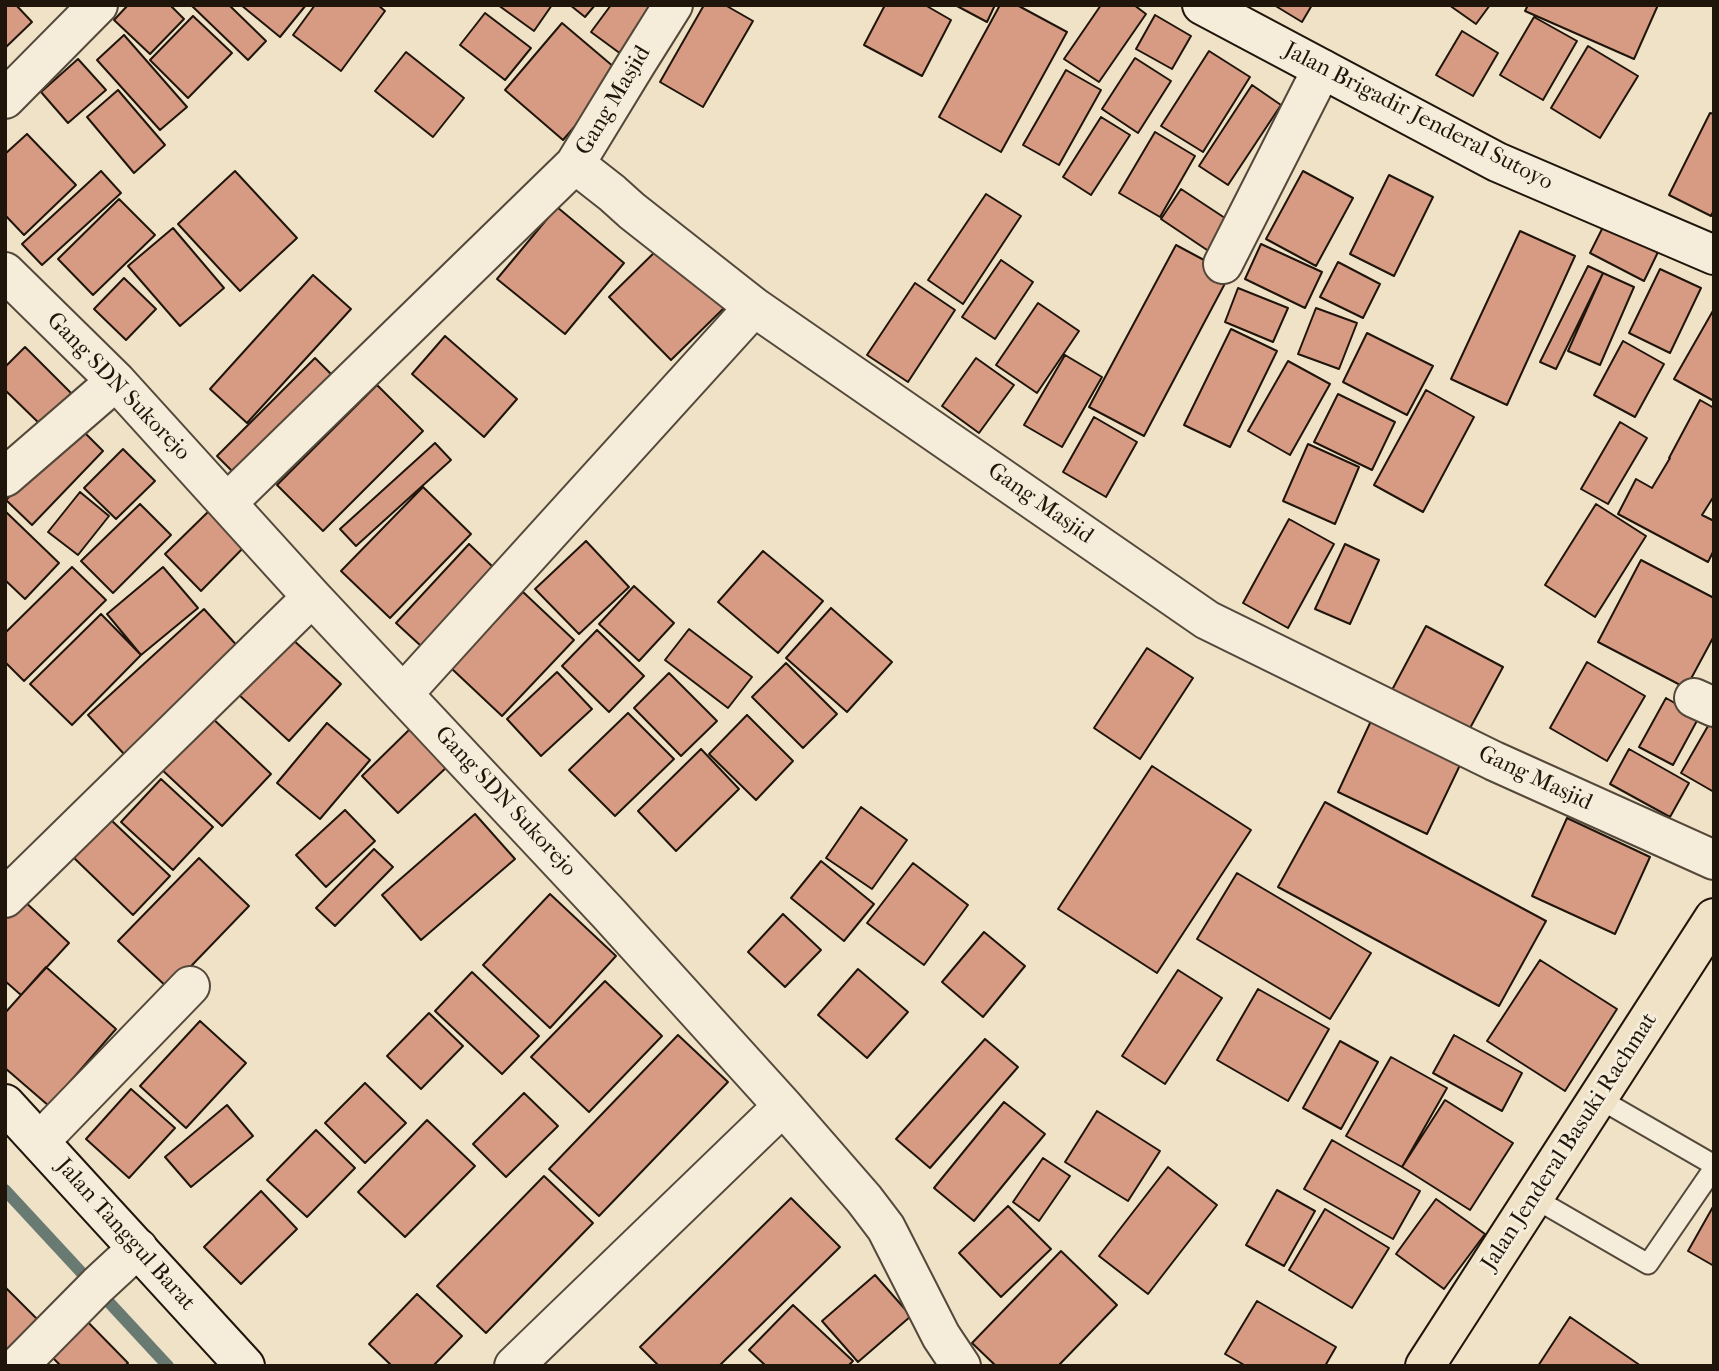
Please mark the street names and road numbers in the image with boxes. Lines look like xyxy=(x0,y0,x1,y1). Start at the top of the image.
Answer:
street label: Jalan Brigadir Jenderal Sutoyo xyxy=(1279,37,1557,197)
street label: Gang Masjid xyxy=(571,41,657,161)
street label: Gang SDN Sukorejo xyxy=(40,307,196,467)
street label: Gang Masjid xyxy=(982,458,1098,550)
street label: Gang SDN Sukorejo xyxy=(428,721,582,883)
street label: Gang Masjid xyxy=(1474,741,1596,817)
street label: Jalan Jenderal Basuki Rachmat xyxy=(1476,1008,1664,1276)
street label: Jalan Tanggul Barat xyxy=(49,1153,201,1317)

